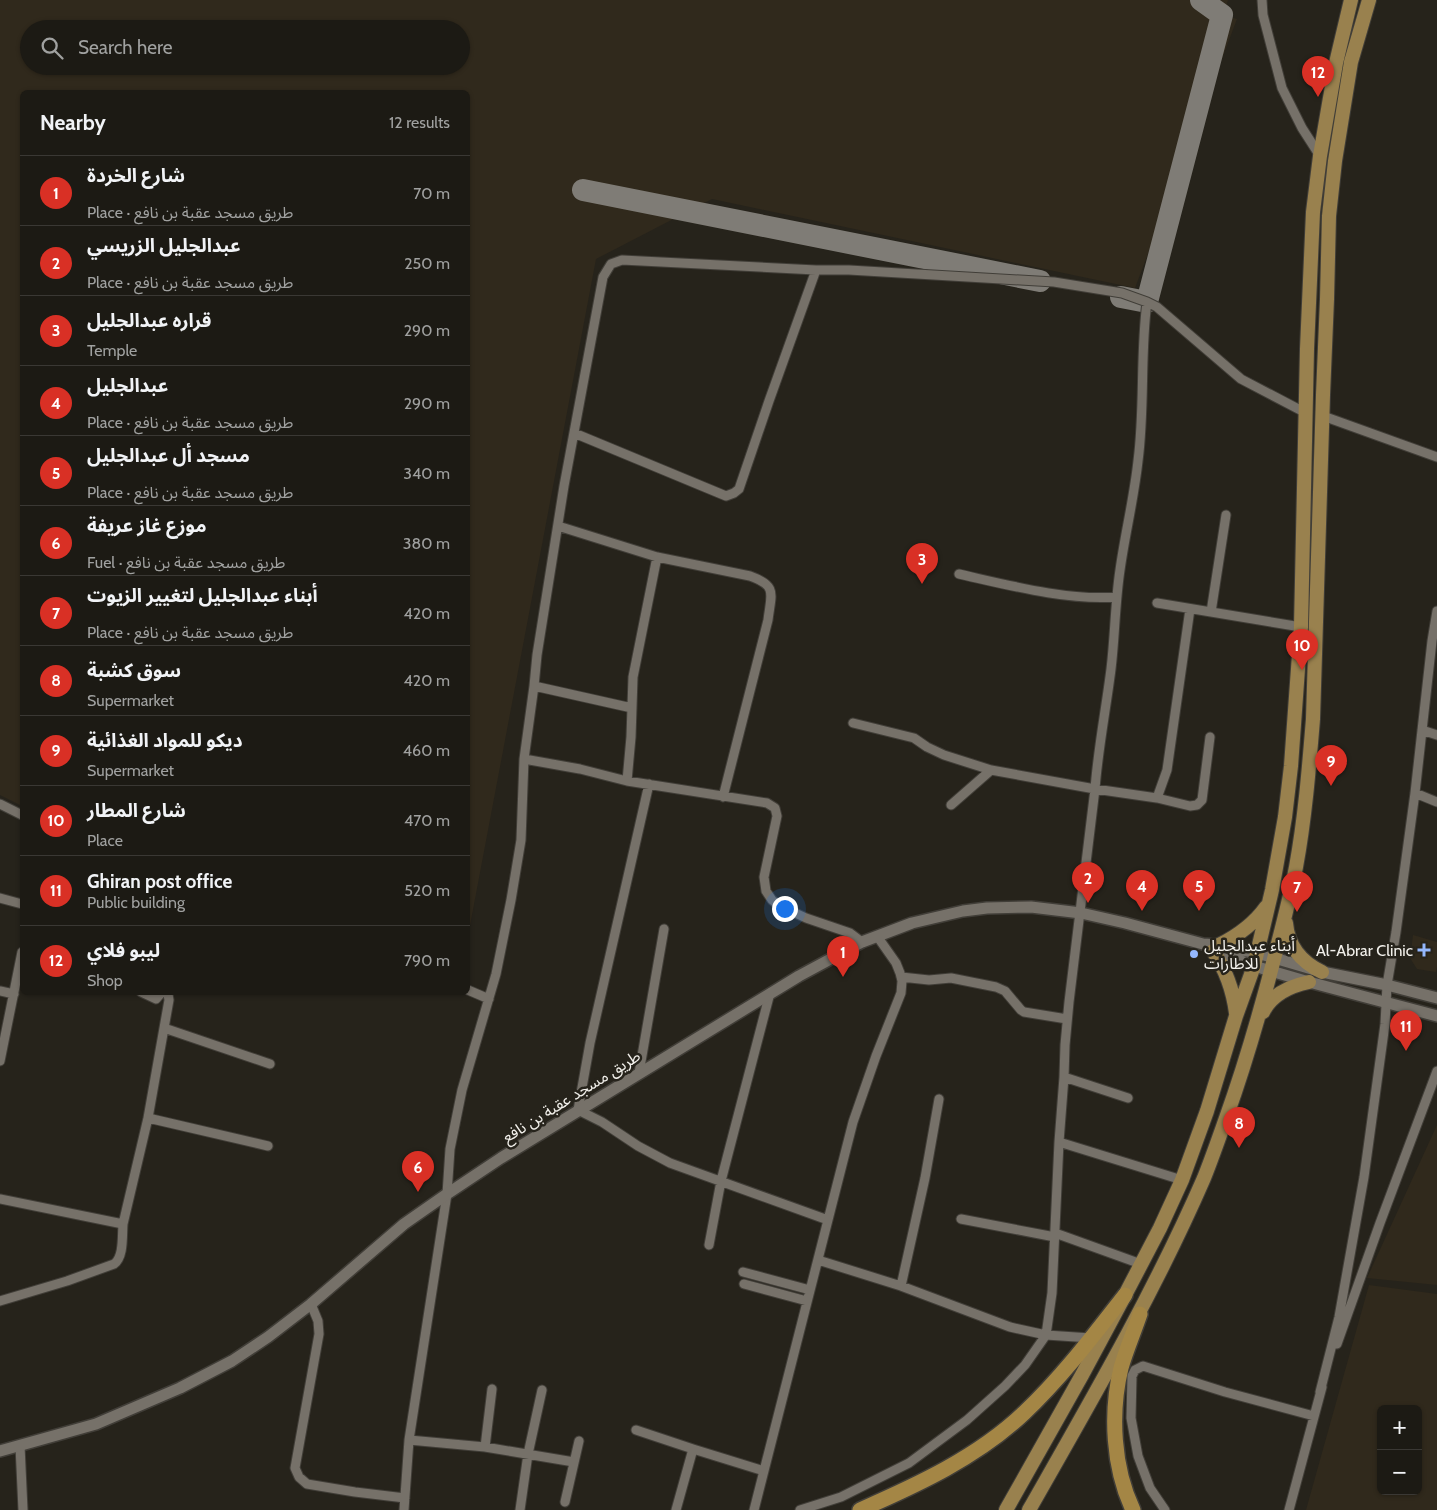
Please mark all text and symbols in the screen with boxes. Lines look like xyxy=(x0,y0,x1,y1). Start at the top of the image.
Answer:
search box xyxy=(20,20,470,75)
icon: search xyxy=(38,34,66,62)
text: Search here xyxy=(78,36,172,59)
pin: 12 xyxy=(1302,56,1334,97)
text: Nearby xyxy=(40,110,106,135)
text: 12 results xyxy=(389,113,450,132)
text: شارع الخردة xyxy=(87,164,185,187)
text: 1 xyxy=(53,184,59,203)
text: 70 m xyxy=(413,184,450,203)
text: Place · طريق مسجد عقبة بن نافع xyxy=(87,203,293,222)
text: عبدالجليل الزريسي xyxy=(87,234,241,257)
text: 2 xyxy=(52,254,60,273)
text: 250 m xyxy=(404,254,450,273)
text: Place · طريق مسجد عقبة بن نافع xyxy=(87,273,293,292)
text: قراره عبدالجليل xyxy=(87,309,211,332)
text: 3 xyxy=(52,321,60,340)
text: 290 m xyxy=(404,321,450,340)
text: Temple xyxy=(87,341,137,360)
text: عبدالجليل xyxy=(87,374,168,397)
text: 4 xyxy=(51,394,61,413)
text: 290 m xyxy=(404,394,450,413)
text: Place · طريق مسجد عقبة بن نافع xyxy=(87,413,293,432)
text: مسجد أل عبدالجليل xyxy=(87,444,250,467)
text: 5 xyxy=(52,464,60,483)
text: 340 m xyxy=(403,464,450,483)
text: Place · طريق مسجد عقبة بن نافع xyxy=(87,483,293,502)
text: موزع غاز عريفة xyxy=(87,514,207,537)
text: 6 xyxy=(52,534,61,553)
text: 380 m xyxy=(403,534,450,553)
pin: 3 xyxy=(906,543,938,584)
text: Fuel · طريق مسجد عقبة بن نافع xyxy=(87,553,285,572)
text: أبناء عبدالجليل لتغيير الزيوت xyxy=(87,584,318,607)
text: 7 xyxy=(52,604,60,623)
text: 420 m xyxy=(404,604,450,623)
text: Place · طريق مسجد عقبة بن نافع xyxy=(87,623,293,642)
pin: 10 xyxy=(1286,629,1318,670)
text: سوق كشبة xyxy=(87,659,181,682)
text: 8 xyxy=(51,671,61,690)
text: 420 m xyxy=(404,671,450,690)
text: Supermarket xyxy=(87,691,174,710)
text: ديكو للمواد الغذائية xyxy=(87,729,243,752)
text: 9 xyxy=(52,741,61,760)
text: 460 m xyxy=(403,741,450,760)
pin: 9 xyxy=(1315,745,1347,786)
text: Supermarket xyxy=(87,761,174,780)
text: شارع المطار xyxy=(87,799,186,822)
text: 10 xyxy=(47,811,65,830)
text: 470 m xyxy=(404,811,450,830)
text: Place xyxy=(87,831,123,850)
pin: 2 xyxy=(1072,862,1104,903)
text: Ghiran post office xyxy=(87,870,232,893)
pin: 4 xyxy=(1126,870,1158,911)
pin: 5 xyxy=(1183,870,1215,911)
pin: 7 xyxy=(1281,871,1313,912)
text: 11 xyxy=(50,881,62,900)
text: 520 m xyxy=(404,881,450,900)
text: Public building xyxy=(87,893,185,912)
your location xyxy=(772,896,798,922)
pin: 1 xyxy=(827,936,859,977)
place label: أبناء عبدالجليل للاطارات xyxy=(1204,936,1295,973)
text: ليبو فلاي xyxy=(87,939,160,962)
place label: Al-Abrar Clinic xyxy=(1316,941,1413,960)
marker: Al-Abrar Clinic xyxy=(1417,943,1431,957)
marker: أبناء عبدالجليل للاطارات xyxy=(1188,948,1200,960)
text: 12 xyxy=(49,951,63,970)
text: 790 m xyxy=(404,951,450,970)
text: Shop xyxy=(87,971,123,990)
pin: 11 xyxy=(1390,1010,1422,1051)
street label: طريق مسجد عقبة بن نافع xyxy=(499,1046,646,1149)
pin: 8 xyxy=(1223,1107,1255,1148)
pin: 6 xyxy=(402,1151,434,1192)
map controls xyxy=(1377,1405,1422,1495)
button: + xyxy=(1377,1405,1422,1450)
button: − xyxy=(1377,1450,1422,1495)

